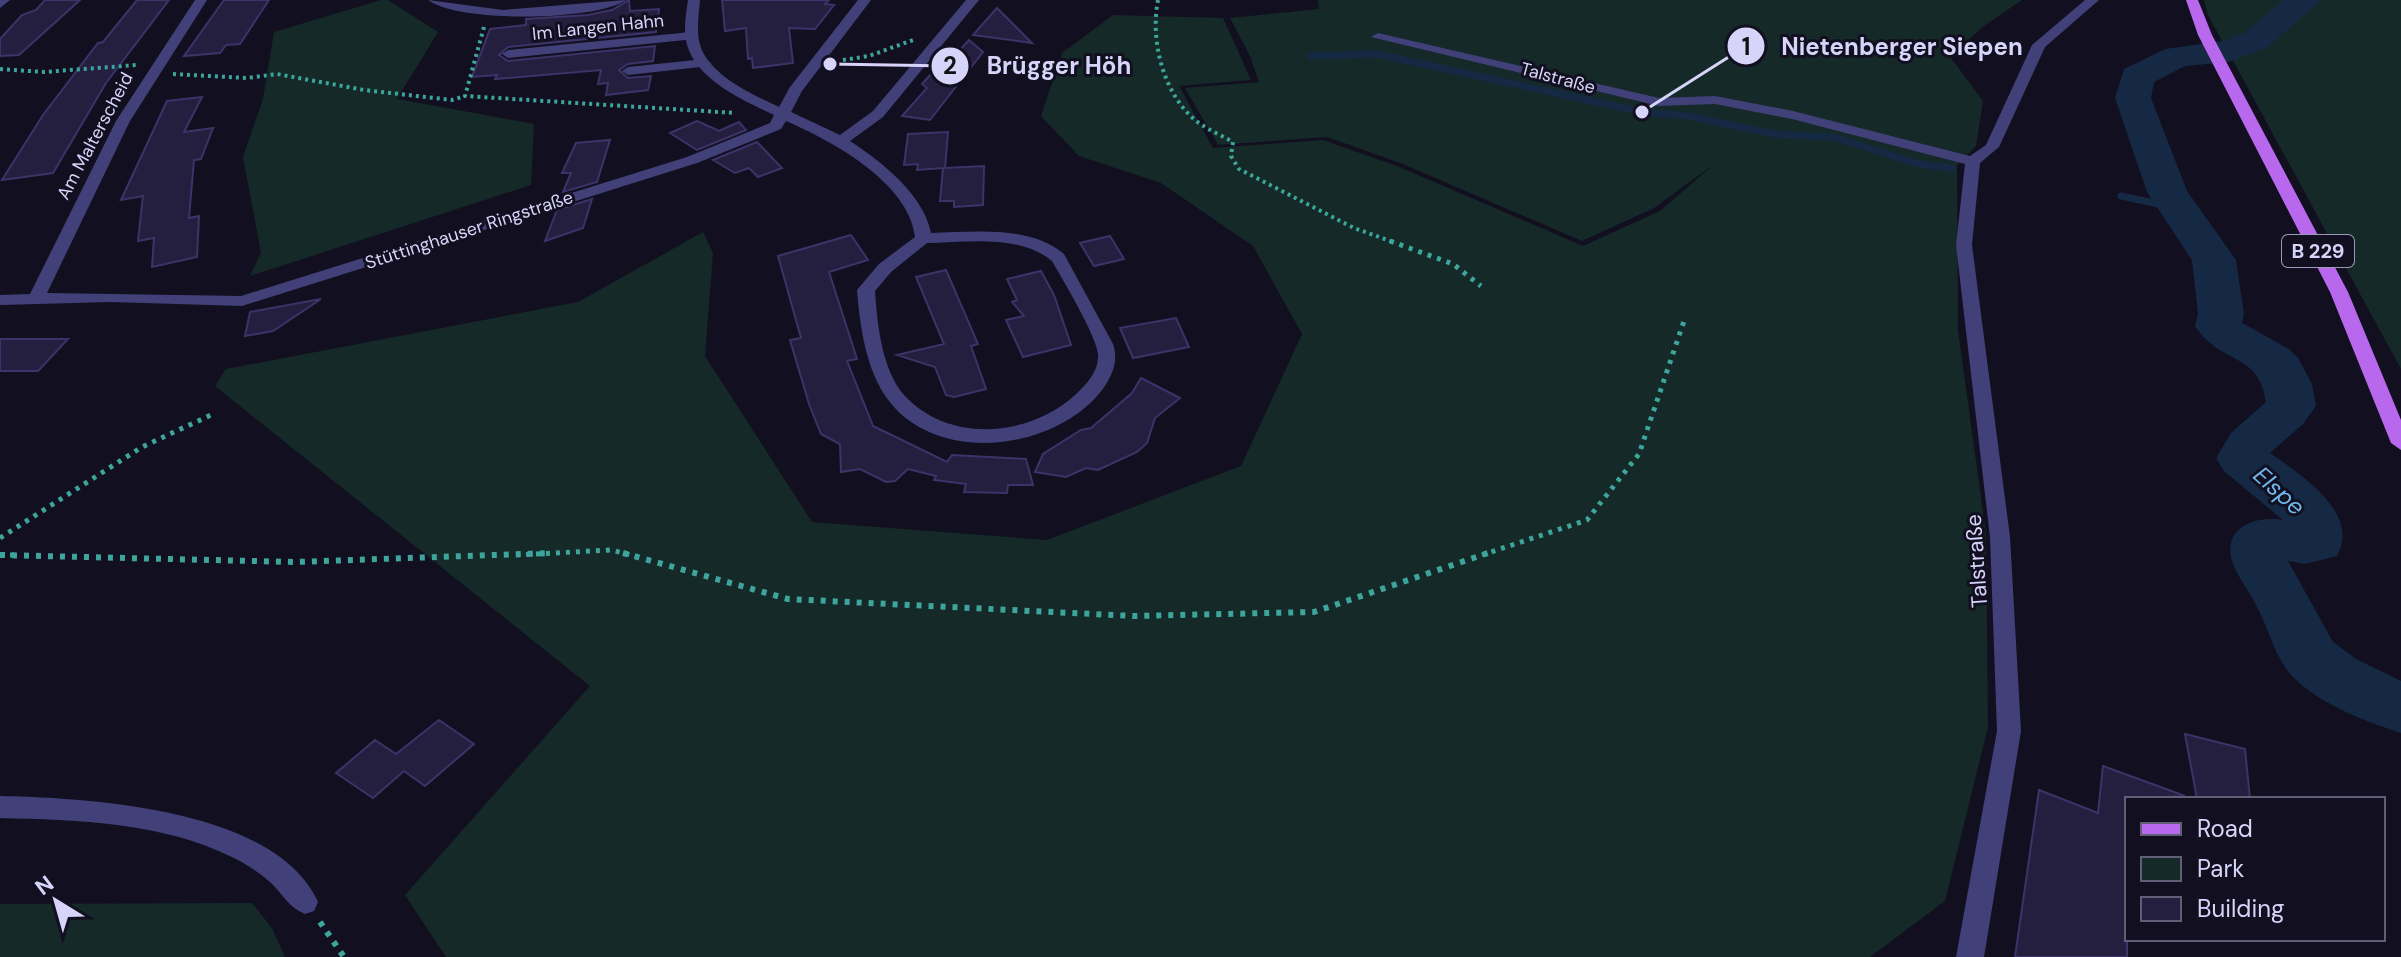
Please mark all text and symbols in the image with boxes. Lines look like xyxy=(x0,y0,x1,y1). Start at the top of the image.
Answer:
street label: Im Langen Hahn xyxy=(531,8,665,46)
callout: Nietenberger Siepen xyxy=(1726,22,2039,70)
text: 1 xyxy=(1742,31,1750,62)
text: Nietenberger Siepen xyxy=(1781,31,2023,62)
callout: Brügger Höh xyxy=(930,42,1147,90)
text: 2 xyxy=(943,50,957,81)
text: Brügger Höh xyxy=(987,50,1131,81)
street label: Talstraße xyxy=(1518,56,1598,100)
street label: Am Malterscheid xyxy=(51,68,139,204)
street label: Stüttinghauser Ringstraße xyxy=(362,185,576,275)
road number: B 229 xyxy=(2282,235,2354,267)
water label: Elspe xyxy=(2247,459,2312,522)
street label: Talstraße xyxy=(1959,513,1994,609)
legend xyxy=(2125,797,2385,941)
text: Road xyxy=(2197,813,2253,844)
text: Park xyxy=(2197,853,2244,884)
north arrow xyxy=(16,861,96,941)
text: N xyxy=(29,869,59,902)
text: Building xyxy=(2197,893,2284,924)

